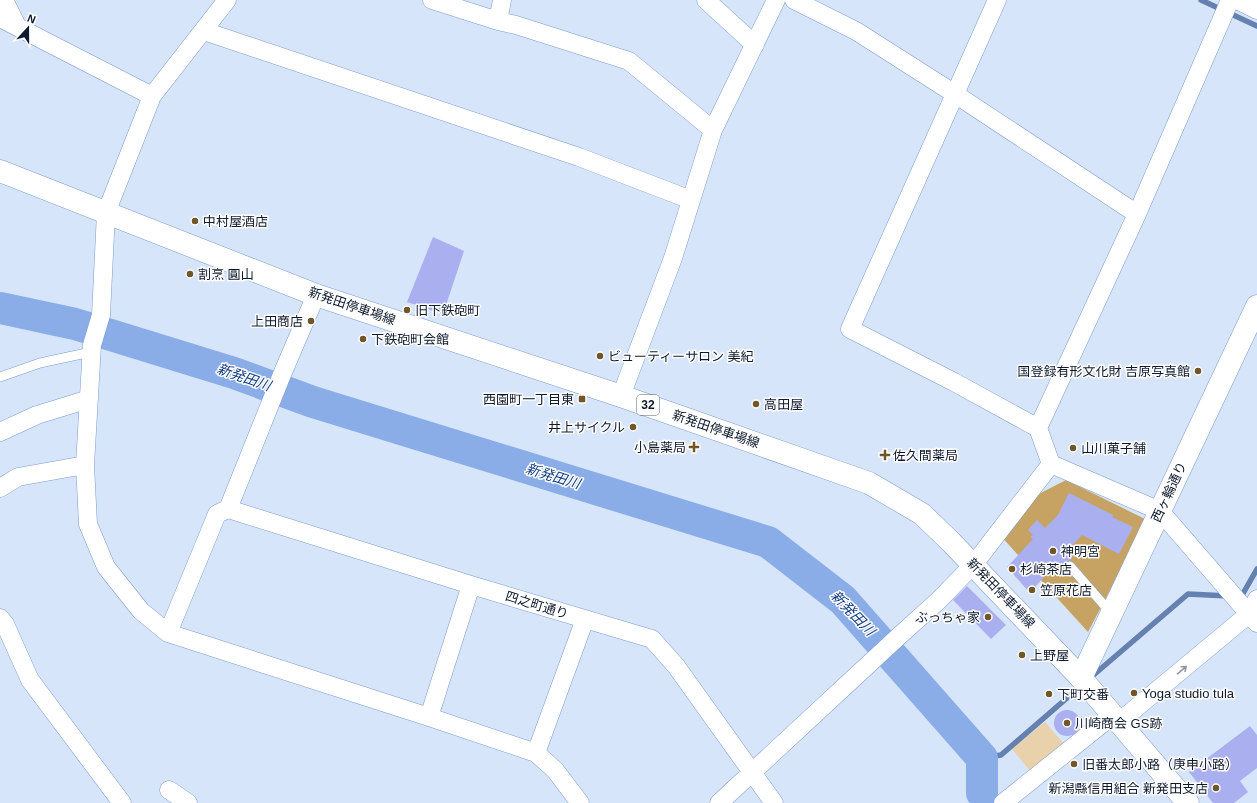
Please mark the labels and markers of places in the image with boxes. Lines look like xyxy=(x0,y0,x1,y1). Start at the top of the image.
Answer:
place label: 中村屋酒店 xyxy=(203,214,268,229)
marker: 中村屋酒店 xyxy=(190,216,200,226)
place label: 割烹 圓山 xyxy=(198,267,254,282)
marker: 割烹 圓山 xyxy=(185,269,195,279)
place label: 旧下鉄砲町 xyxy=(415,303,480,318)
marker: 旧下鉄砲町 xyxy=(402,305,412,315)
place label: 上田商店 xyxy=(251,314,303,329)
marker: 上田商店 xyxy=(306,316,316,326)
place label: 下鉄砲町会館 xyxy=(371,332,449,347)
marker: 下鉄砲町会館 xyxy=(358,334,368,344)
place label: ビューティーサロン 美紀 xyxy=(608,349,754,364)
marker: ビューティーサロン 美紀 xyxy=(595,351,605,361)
place label: 国登録有形文化財 吉原写真館 xyxy=(1017,364,1190,379)
marker: 国登録有形文化財 吉原写真館 xyxy=(1193,366,1203,376)
place label: 西園町一丁目東 xyxy=(483,392,574,407)
marker: 西園町一丁目東 xyxy=(577,394,587,404)
place label: 高田屋 xyxy=(764,397,803,412)
marker: 高田屋 xyxy=(751,399,761,409)
place label: 井上サイクル xyxy=(548,420,625,435)
marker: 井上サイクル xyxy=(628,422,638,432)
place label: 小島薬局 xyxy=(634,440,686,455)
place label: 山川菓子舗 xyxy=(1081,441,1146,456)
marker: 小島薬局 xyxy=(689,442,699,452)
marker: 山川菓子舗 xyxy=(1068,443,1078,453)
place label: 佐久間薬局 xyxy=(893,448,958,463)
marker: 佐久間薬局 xyxy=(880,450,890,460)
place label: 神明宮 xyxy=(1061,544,1100,559)
marker: 神明宮 xyxy=(1048,546,1058,556)
place label: 杉崎茶店 xyxy=(1020,562,1072,577)
marker: 杉崎茶店 xyxy=(1007,564,1017,574)
place label: 笠原花店 xyxy=(1040,583,1092,598)
marker: 笠原花店 xyxy=(1027,585,1037,595)
place label: ぶっちゃ家 xyxy=(915,610,980,625)
marker: ぶっちゃ家 xyxy=(983,612,993,622)
place label: 上野屋 xyxy=(1030,648,1069,663)
marker: 上野屋 xyxy=(1017,650,1027,660)
place label: Yoga studio tula xyxy=(1142,686,1235,701)
place label: 下町交番 xyxy=(1057,687,1109,702)
marker: Yoga studio tula xyxy=(1129,688,1139,698)
marker: 下町交番 xyxy=(1044,689,1054,699)
place label: 川崎商会 GS跡 xyxy=(1075,716,1162,731)
marker: 川崎商会 GS跡 xyxy=(1062,718,1072,728)
place label: 旧番太郎小路（庚申小路） xyxy=(1082,757,1238,772)
marker: 旧番太郎小路（庚申小路） xyxy=(1069,759,1079,769)
place label: 新潟縣信用組合 新発田支店 xyxy=(1048,781,1208,796)
marker: 新潟縣信用組合 新発田支店 xyxy=(1211,783,1221,793)

